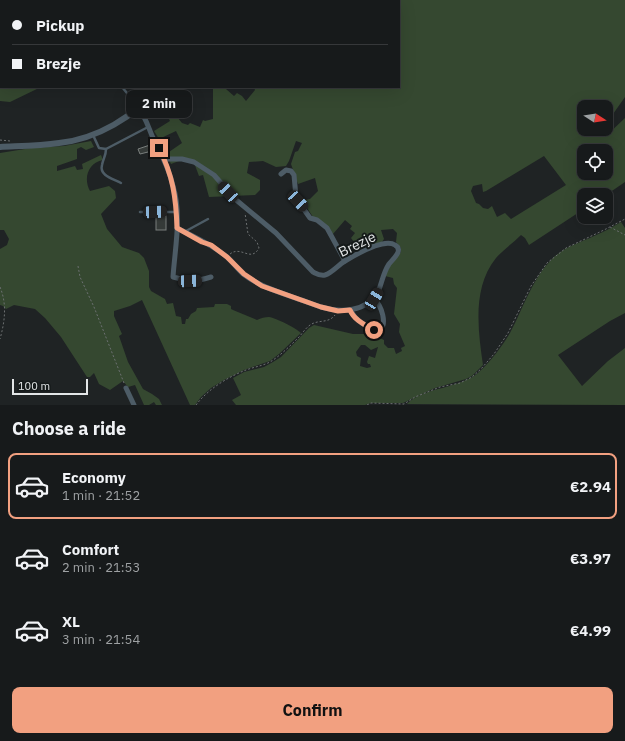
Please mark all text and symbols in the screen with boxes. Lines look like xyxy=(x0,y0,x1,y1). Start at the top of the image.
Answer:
text: Pickup xyxy=(36,16,84,35)
text: Brezje xyxy=(36,54,81,73)
callout: 2 min xyxy=(126,90,192,118)
text: 2 min xyxy=(142,95,176,112)
north arrow xyxy=(577,100,613,136)
map controls xyxy=(577,100,613,224)
route end xyxy=(150,139,168,157)
button: locate xyxy=(577,144,613,180)
car xyxy=(215,179,241,205)
car xyxy=(285,188,311,214)
button: layers xyxy=(577,188,613,224)
car xyxy=(143,206,167,218)
street label: Brezje xyxy=(335,227,379,261)
car xyxy=(178,275,202,287)
car xyxy=(363,286,385,312)
route start xyxy=(365,321,383,339)
scale bar xyxy=(12,377,88,396)
text: 100 m xyxy=(18,379,50,393)
text: Choose a ride xyxy=(12,417,126,440)
icon: car xyxy=(14,468,50,504)
text: Economy xyxy=(62,468,126,487)
text: €2.94 xyxy=(570,477,611,496)
text: 1 min · 21:52 xyxy=(62,487,140,504)
icon: car xyxy=(14,540,50,576)
text: Comfort xyxy=(62,540,119,559)
text: €3.97 xyxy=(570,549,611,568)
text: 2 min · 21:53 xyxy=(62,559,140,576)
icon: car xyxy=(14,612,50,648)
text: XL xyxy=(62,612,80,631)
text: €4.99 xyxy=(570,621,611,640)
text: 3 min · 21:54 xyxy=(62,631,140,648)
button: Confirm xyxy=(12,687,613,733)

